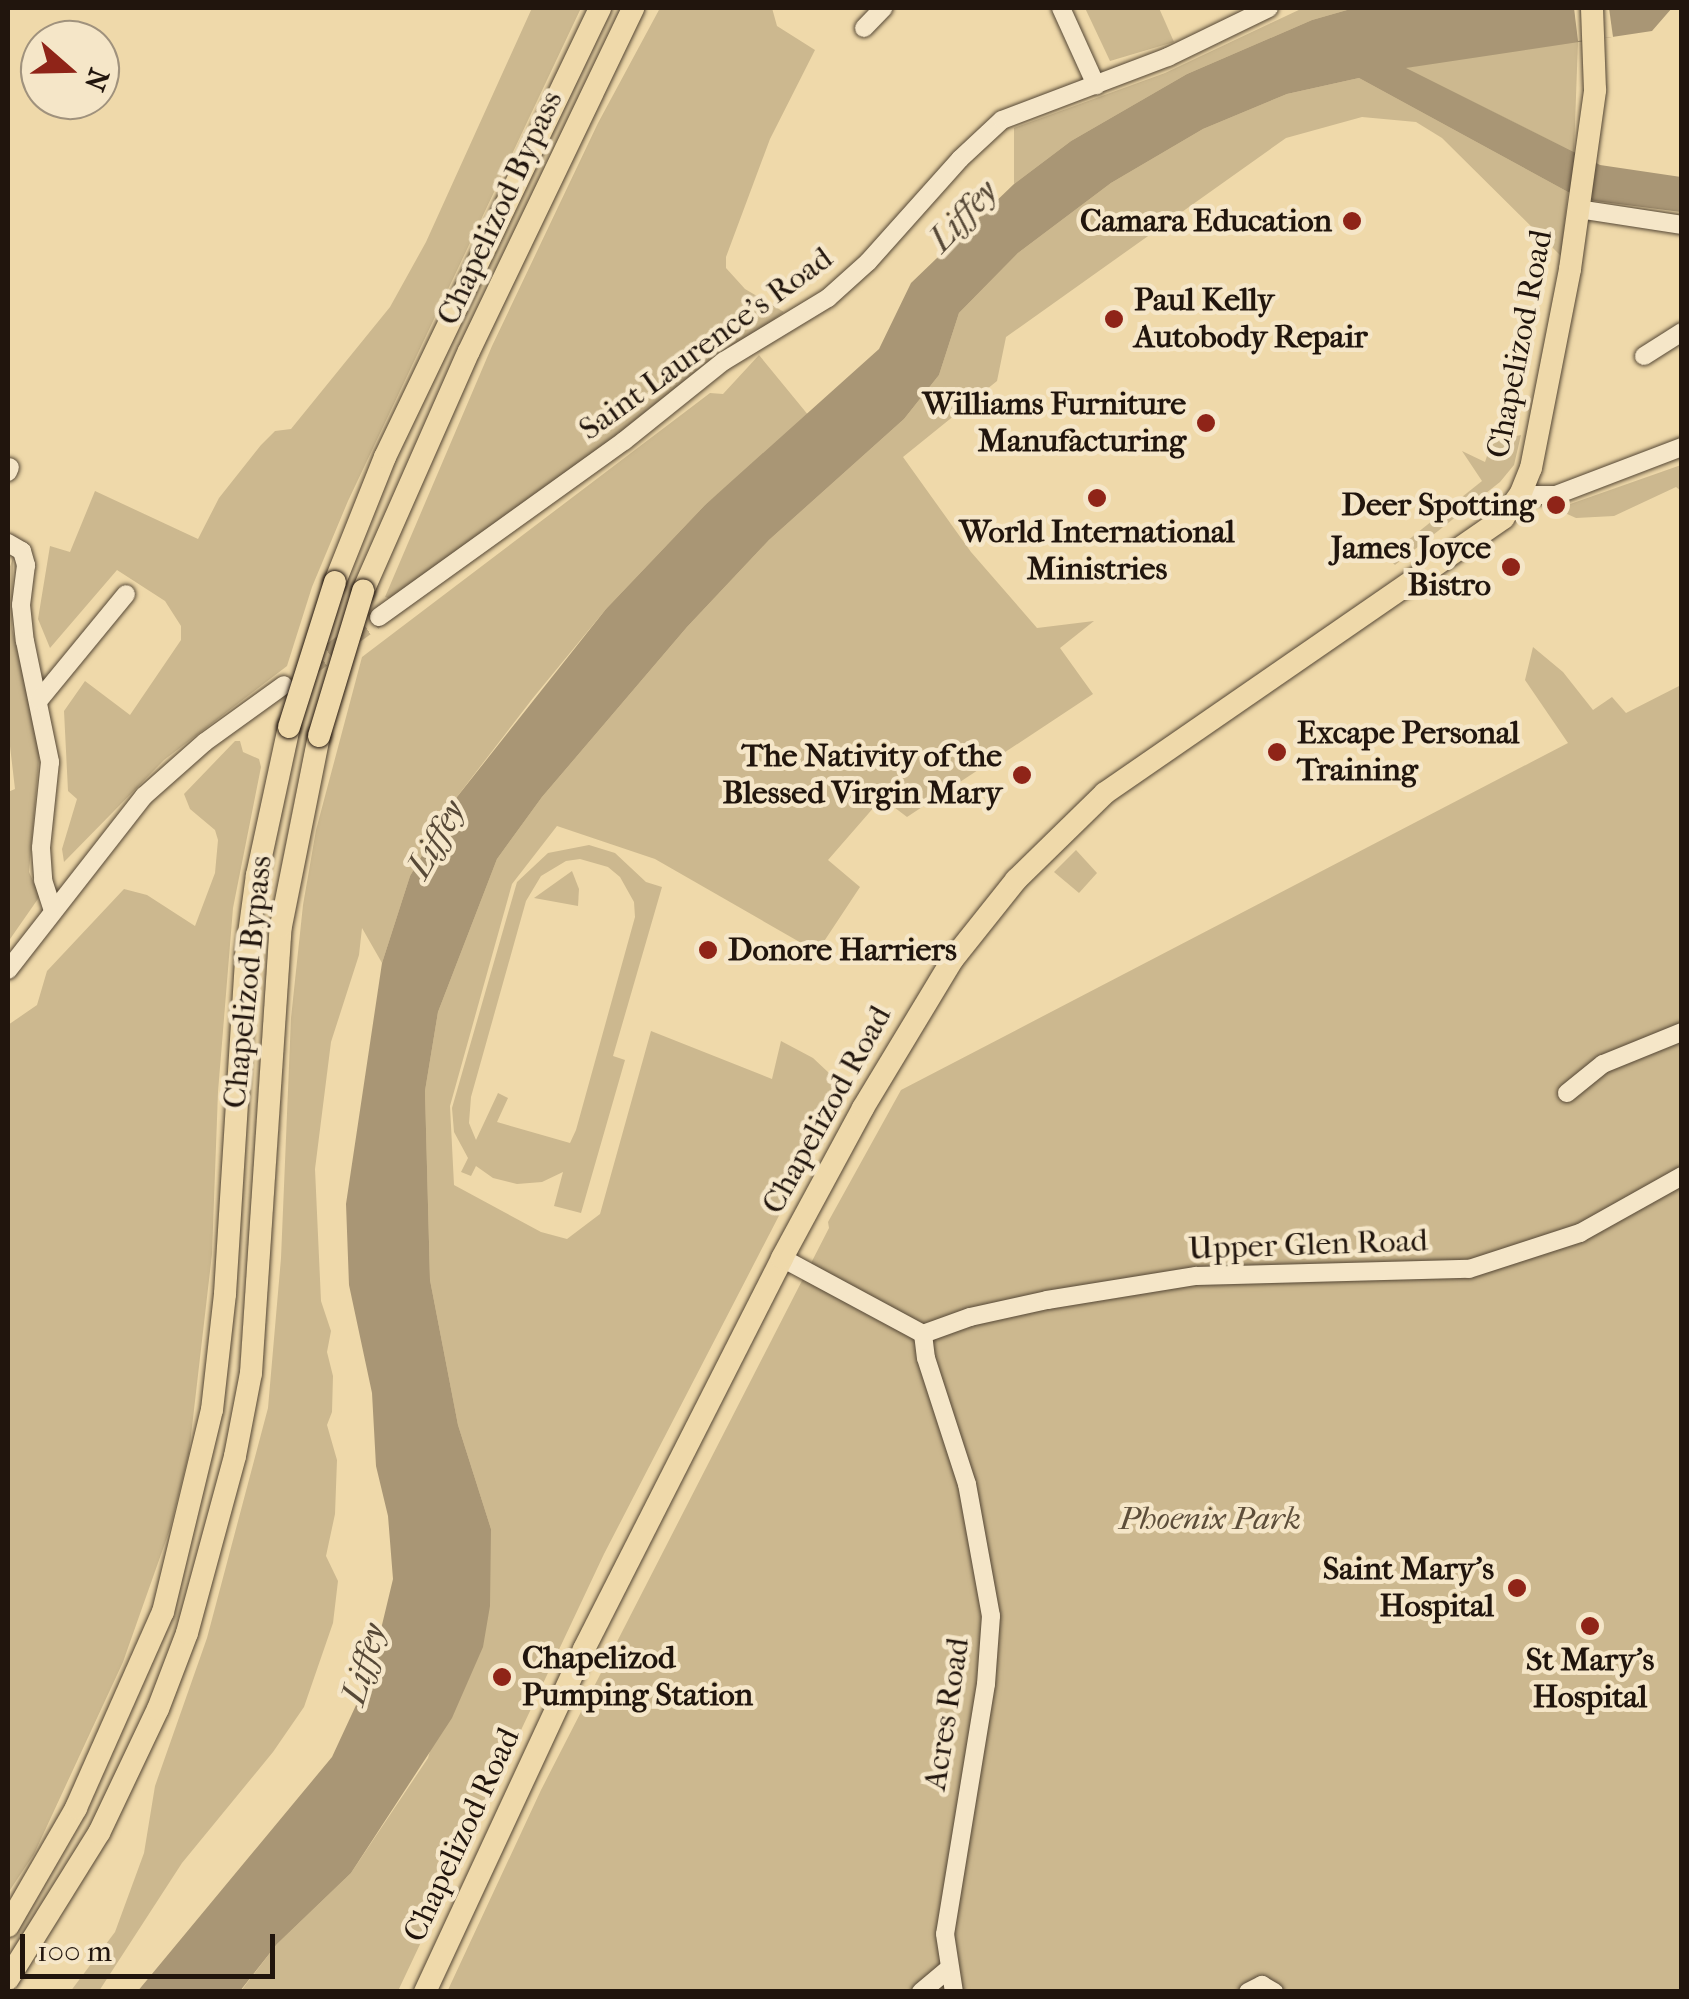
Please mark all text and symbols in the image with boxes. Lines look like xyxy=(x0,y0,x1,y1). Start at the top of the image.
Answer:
north arrow xyxy=(20,20,120,120)
text: N xyxy=(78,64,116,95)
street label: Chapelizod Bypass xyxy=(429,85,571,331)
water label: Liffey xyxy=(920,172,1006,260)
place label: Camara Education xyxy=(1080,202,1332,240)
marker: Camara Education xyxy=(1341,210,1363,232)
street label: Chapelizod Road xyxy=(1479,227,1561,461)
street label: Saint Laurence's Road xyxy=(572,239,840,449)
place label: Paul Kelly Autobody Repair xyxy=(1134,282,1368,357)
marker: Paul Kelly Autobody Repair xyxy=(1103,308,1125,330)
place label: Williams Furniture Manufacturing xyxy=(923,386,1186,461)
marker: Williams Furniture Manufacturing xyxy=(1195,412,1217,434)
place label: Deer Spotting xyxy=(1342,486,1536,524)
marker: World International Ministries xyxy=(1086,487,1108,509)
marker: Deer Spotting xyxy=(1545,494,1567,516)
place label: World International Ministries xyxy=(959,514,1235,589)
place label: James Joyce Bistro xyxy=(1331,530,1491,605)
marker: James Joyce Bistro xyxy=(1500,556,1522,578)
place label: Excape Personal Training xyxy=(1297,715,1520,790)
place label: The Nativity of the Blessed Virgin Mary xyxy=(722,738,1002,813)
marker: Excape Personal Training xyxy=(1266,741,1288,763)
marker: The Nativity of the Blessed Virgin Mary xyxy=(1011,764,1033,786)
water label: Liffey xyxy=(398,793,474,885)
street label: Chapelizod Bypass xyxy=(216,854,280,1110)
place label: Donore Harriers xyxy=(728,931,957,969)
marker: Donore Harriers xyxy=(697,939,719,961)
street label: Chapelizod Road xyxy=(754,999,900,1221)
street label: Upper Glen Road xyxy=(1188,1222,1428,1268)
park label: Phoenix Park xyxy=(1119,1500,1301,1538)
place label: Saint Mary's Hospital xyxy=(1323,1551,1494,1626)
marker: Saint Mary's Hospital xyxy=(1504,1575,1530,1601)
marker: St Mary's Hospital xyxy=(1579,1615,1601,1637)
water label: Liffey xyxy=(332,1619,396,1709)
street label: Acres Road xyxy=(916,1635,978,1793)
place label: Chapelizod Pumping Station xyxy=(522,1640,753,1715)
place label: St Mary's Hospital xyxy=(1526,1642,1654,1717)
marker: Chapelizod Pumping Station xyxy=(491,1666,513,1688)
street label: Chapelizod Road xyxy=(396,1722,528,1948)
scale bar xyxy=(25,1914,280,1976)
text: 100 m xyxy=(37,1934,112,1969)

